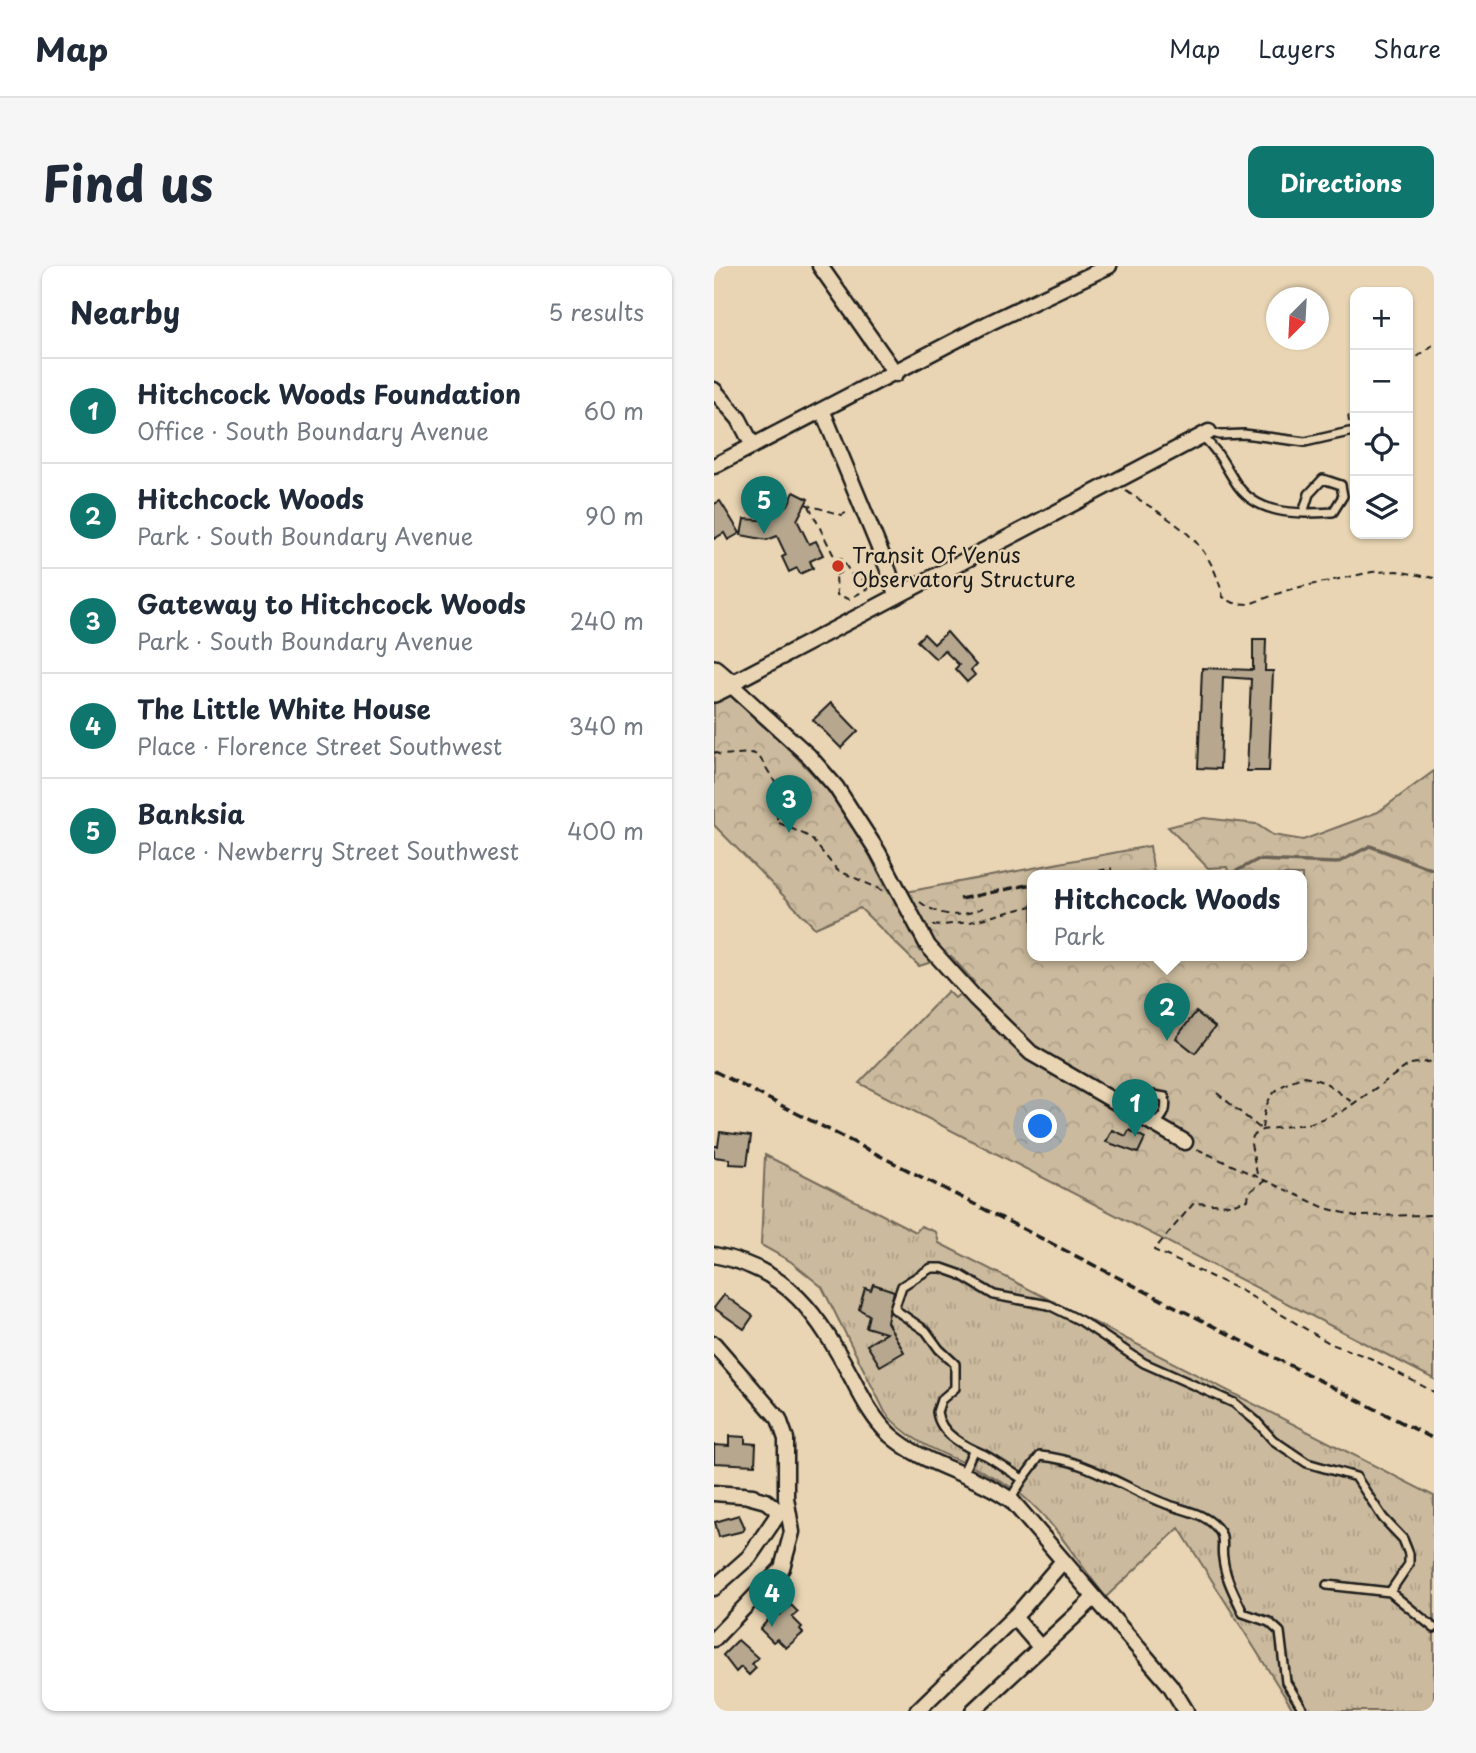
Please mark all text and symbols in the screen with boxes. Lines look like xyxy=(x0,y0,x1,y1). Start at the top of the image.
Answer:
text: Map xyxy=(35,23,108,73)
text: Map xyxy=(1169,30,1220,66)
text: Layers xyxy=(1258,30,1335,66)
text: Share xyxy=(1373,30,1441,66)
text: Find us xyxy=(42,145,213,219)
button: Directions xyxy=(1248,146,1434,218)
north arrow xyxy=(1266,287,1329,350)
map controls xyxy=(1350,287,1413,539)
button: + xyxy=(1350,287,1413,350)
text: Nearby xyxy=(70,289,180,334)
text: 5 results xyxy=(548,294,644,329)
button: − xyxy=(1350,350,1413,413)
text: Hitchcock Woods Foundation xyxy=(137,374,521,413)
text: 1 xyxy=(88,393,99,428)
text: 60 m xyxy=(584,393,644,428)
text: Office · South Boundary Avenue xyxy=(137,413,489,448)
button: locate xyxy=(1350,413,1413,476)
pin: 5 xyxy=(741,476,787,534)
button: layers xyxy=(1350,476,1413,539)
text: Hitchcock Woods xyxy=(137,479,364,518)
text: 2 xyxy=(85,498,101,533)
text: 90 m xyxy=(585,498,644,533)
text: Park · South Boundary Avenue xyxy=(137,518,473,553)
place label: Transit Of Venus Observatory Structure xyxy=(852,538,1076,594)
marker: Transit Of Venus Observatory Structure xyxy=(830,558,846,574)
text: Gateway to Hitchcock Woods xyxy=(137,584,526,623)
text: 3 xyxy=(85,603,101,638)
text: 240 m xyxy=(570,603,644,638)
text: Park · South Boundary Avenue xyxy=(137,623,473,658)
text: The Little White House xyxy=(137,689,431,728)
text: 4 xyxy=(85,708,101,743)
text: 340 m xyxy=(569,708,644,743)
text: Place · Florence Street Southwest xyxy=(137,728,502,763)
pin: 3 xyxy=(766,775,812,833)
text: Banksia xyxy=(137,794,245,833)
text: 5 xyxy=(86,813,100,848)
text: 400 m xyxy=(567,813,644,848)
text: Place · Newberry Street Southwest xyxy=(137,833,519,868)
popup xyxy=(1027,870,1307,961)
text: Hitchcock Woods xyxy=(1054,879,1280,918)
text: Park xyxy=(1054,918,1105,953)
pin: 2 xyxy=(1144,983,1190,1041)
pin: 1 xyxy=(1112,1079,1158,1137)
your location xyxy=(1023,1109,1057,1143)
pin: 4 xyxy=(749,1569,795,1627)

